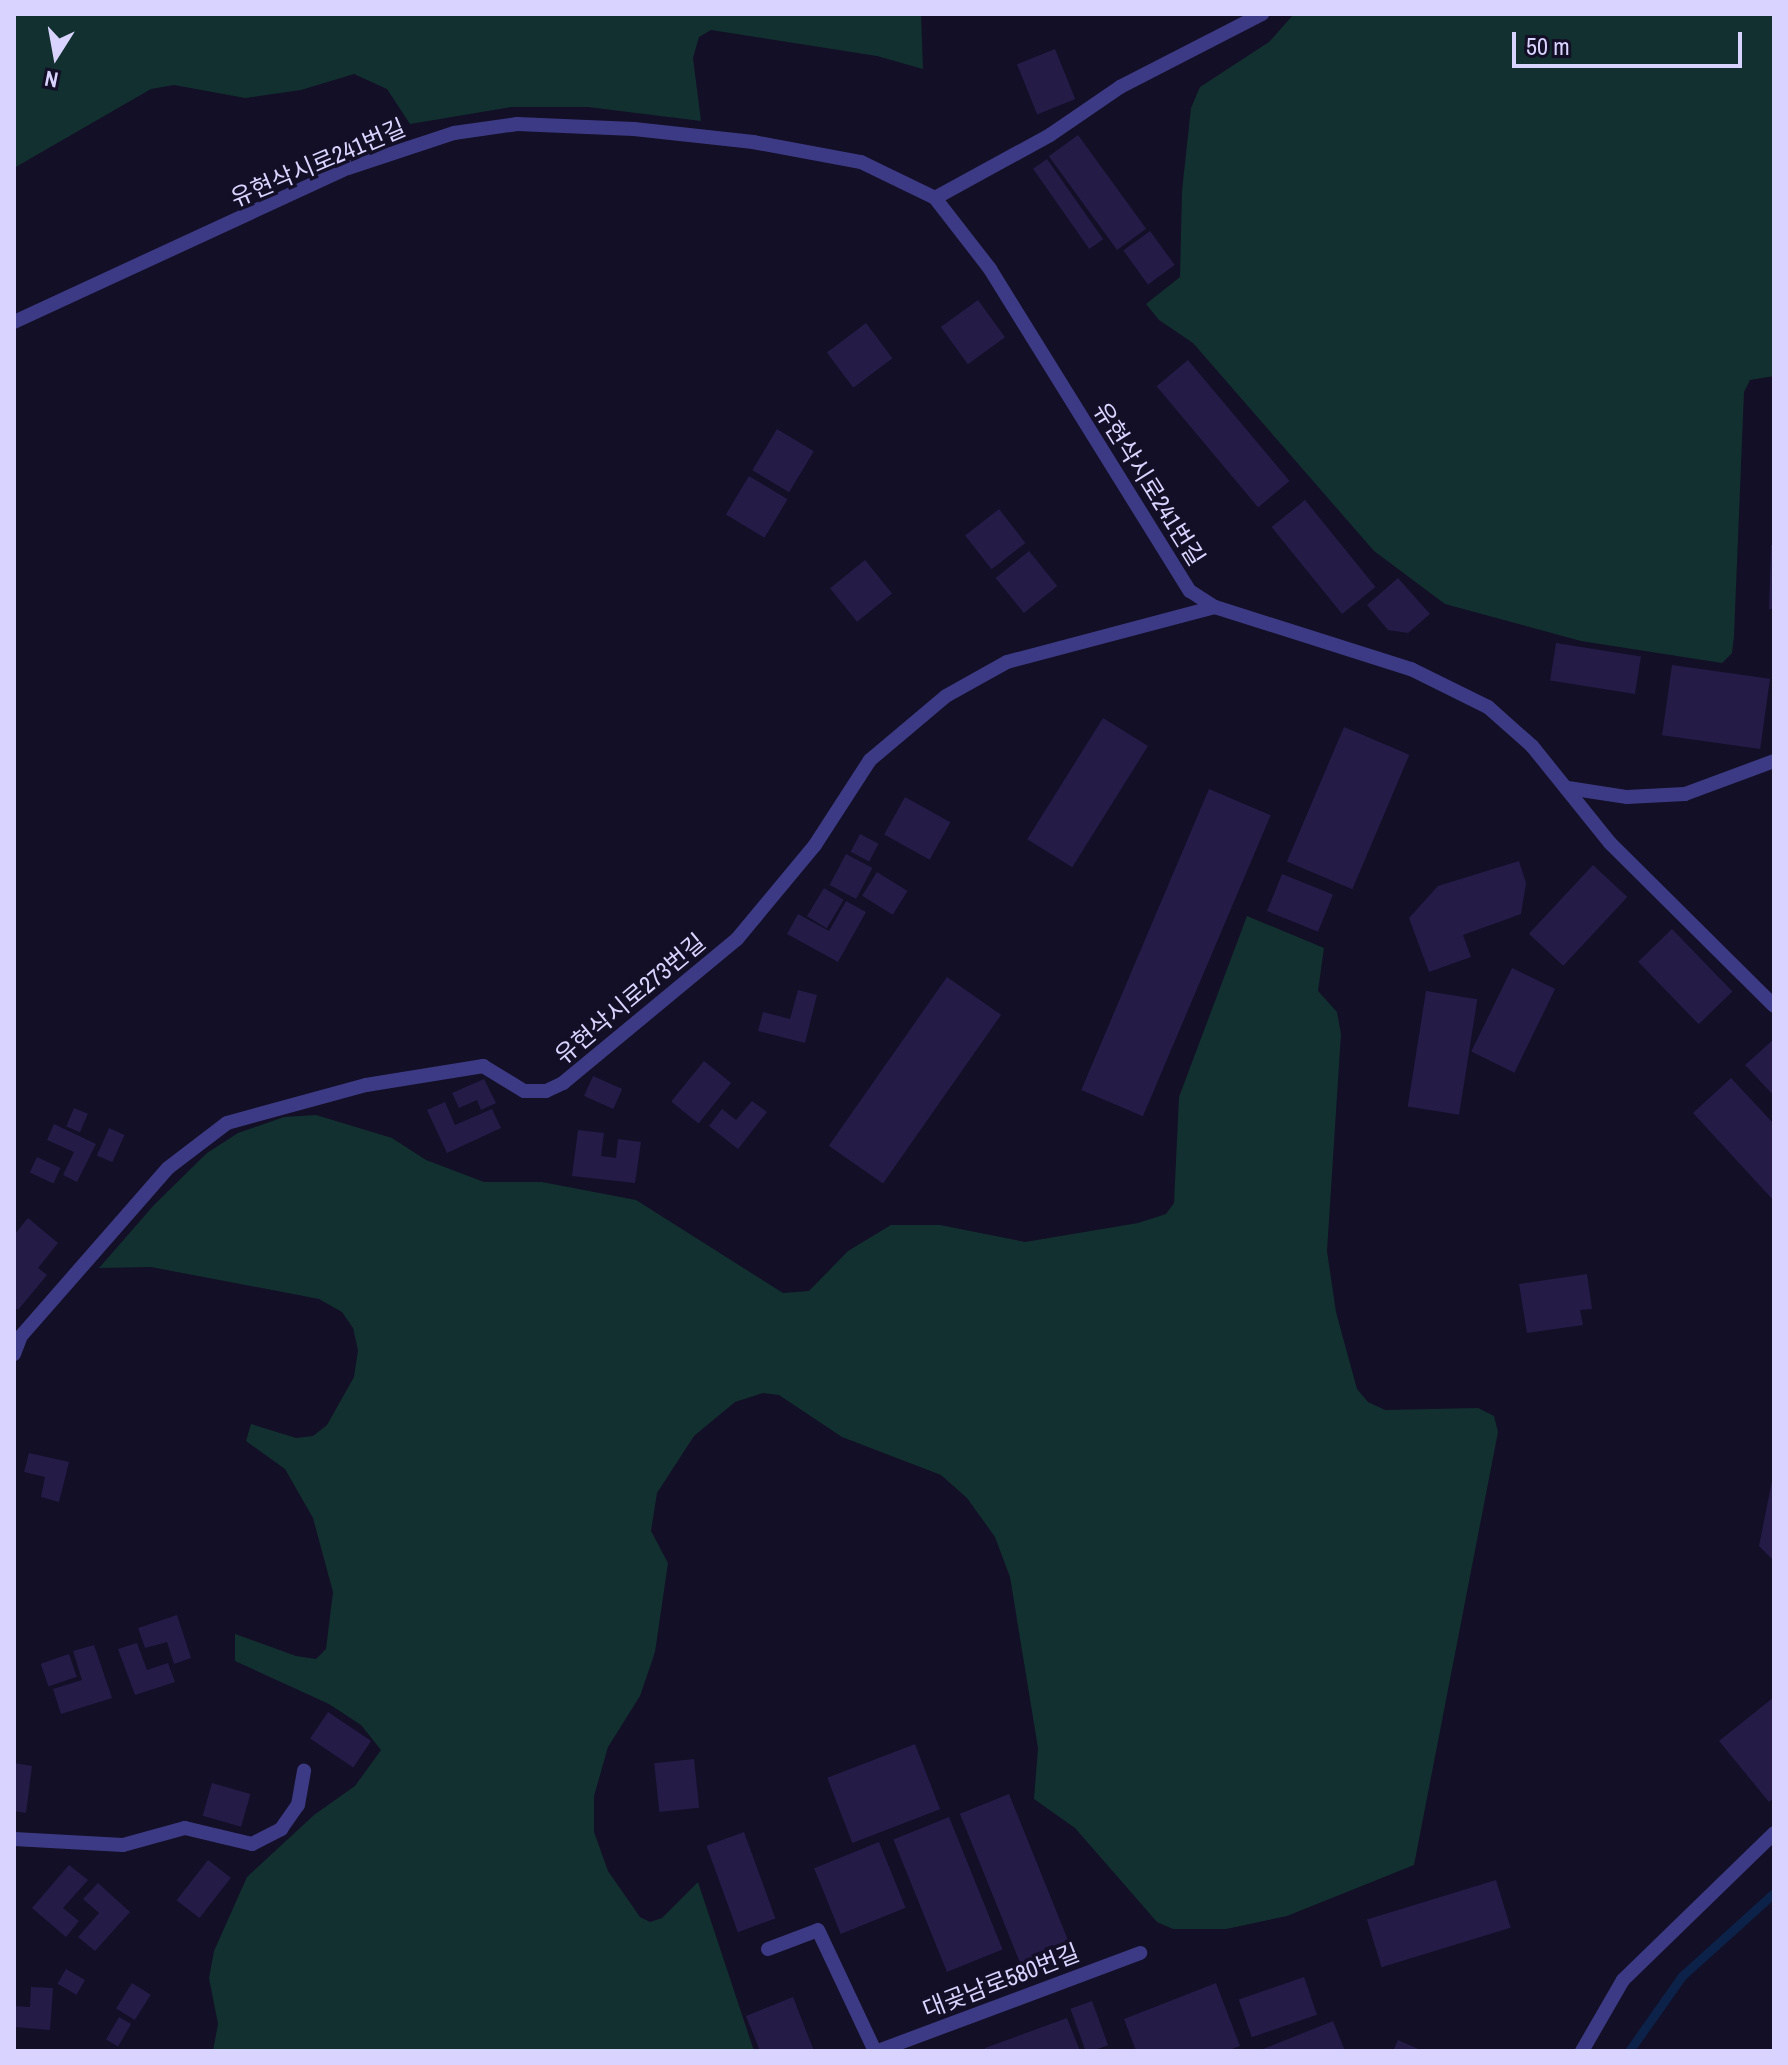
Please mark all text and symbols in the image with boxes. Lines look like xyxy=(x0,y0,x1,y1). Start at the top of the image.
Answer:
north arrow xyxy=(16,16,96,96)
scale bar xyxy=(1516,16,1746,66)
text: 50 m xyxy=(1526,30,1570,62)
text: N xyxy=(42,64,61,96)
street label: 유현삭시로241번길 xyxy=(226,113,410,213)
street label: 유현삭시로241번길 xyxy=(1087,397,1211,571)
street label: 유현삭시로273번길 xyxy=(549,928,711,1070)
street label: 대곶남로580번길 xyxy=(919,1938,1083,2024)

